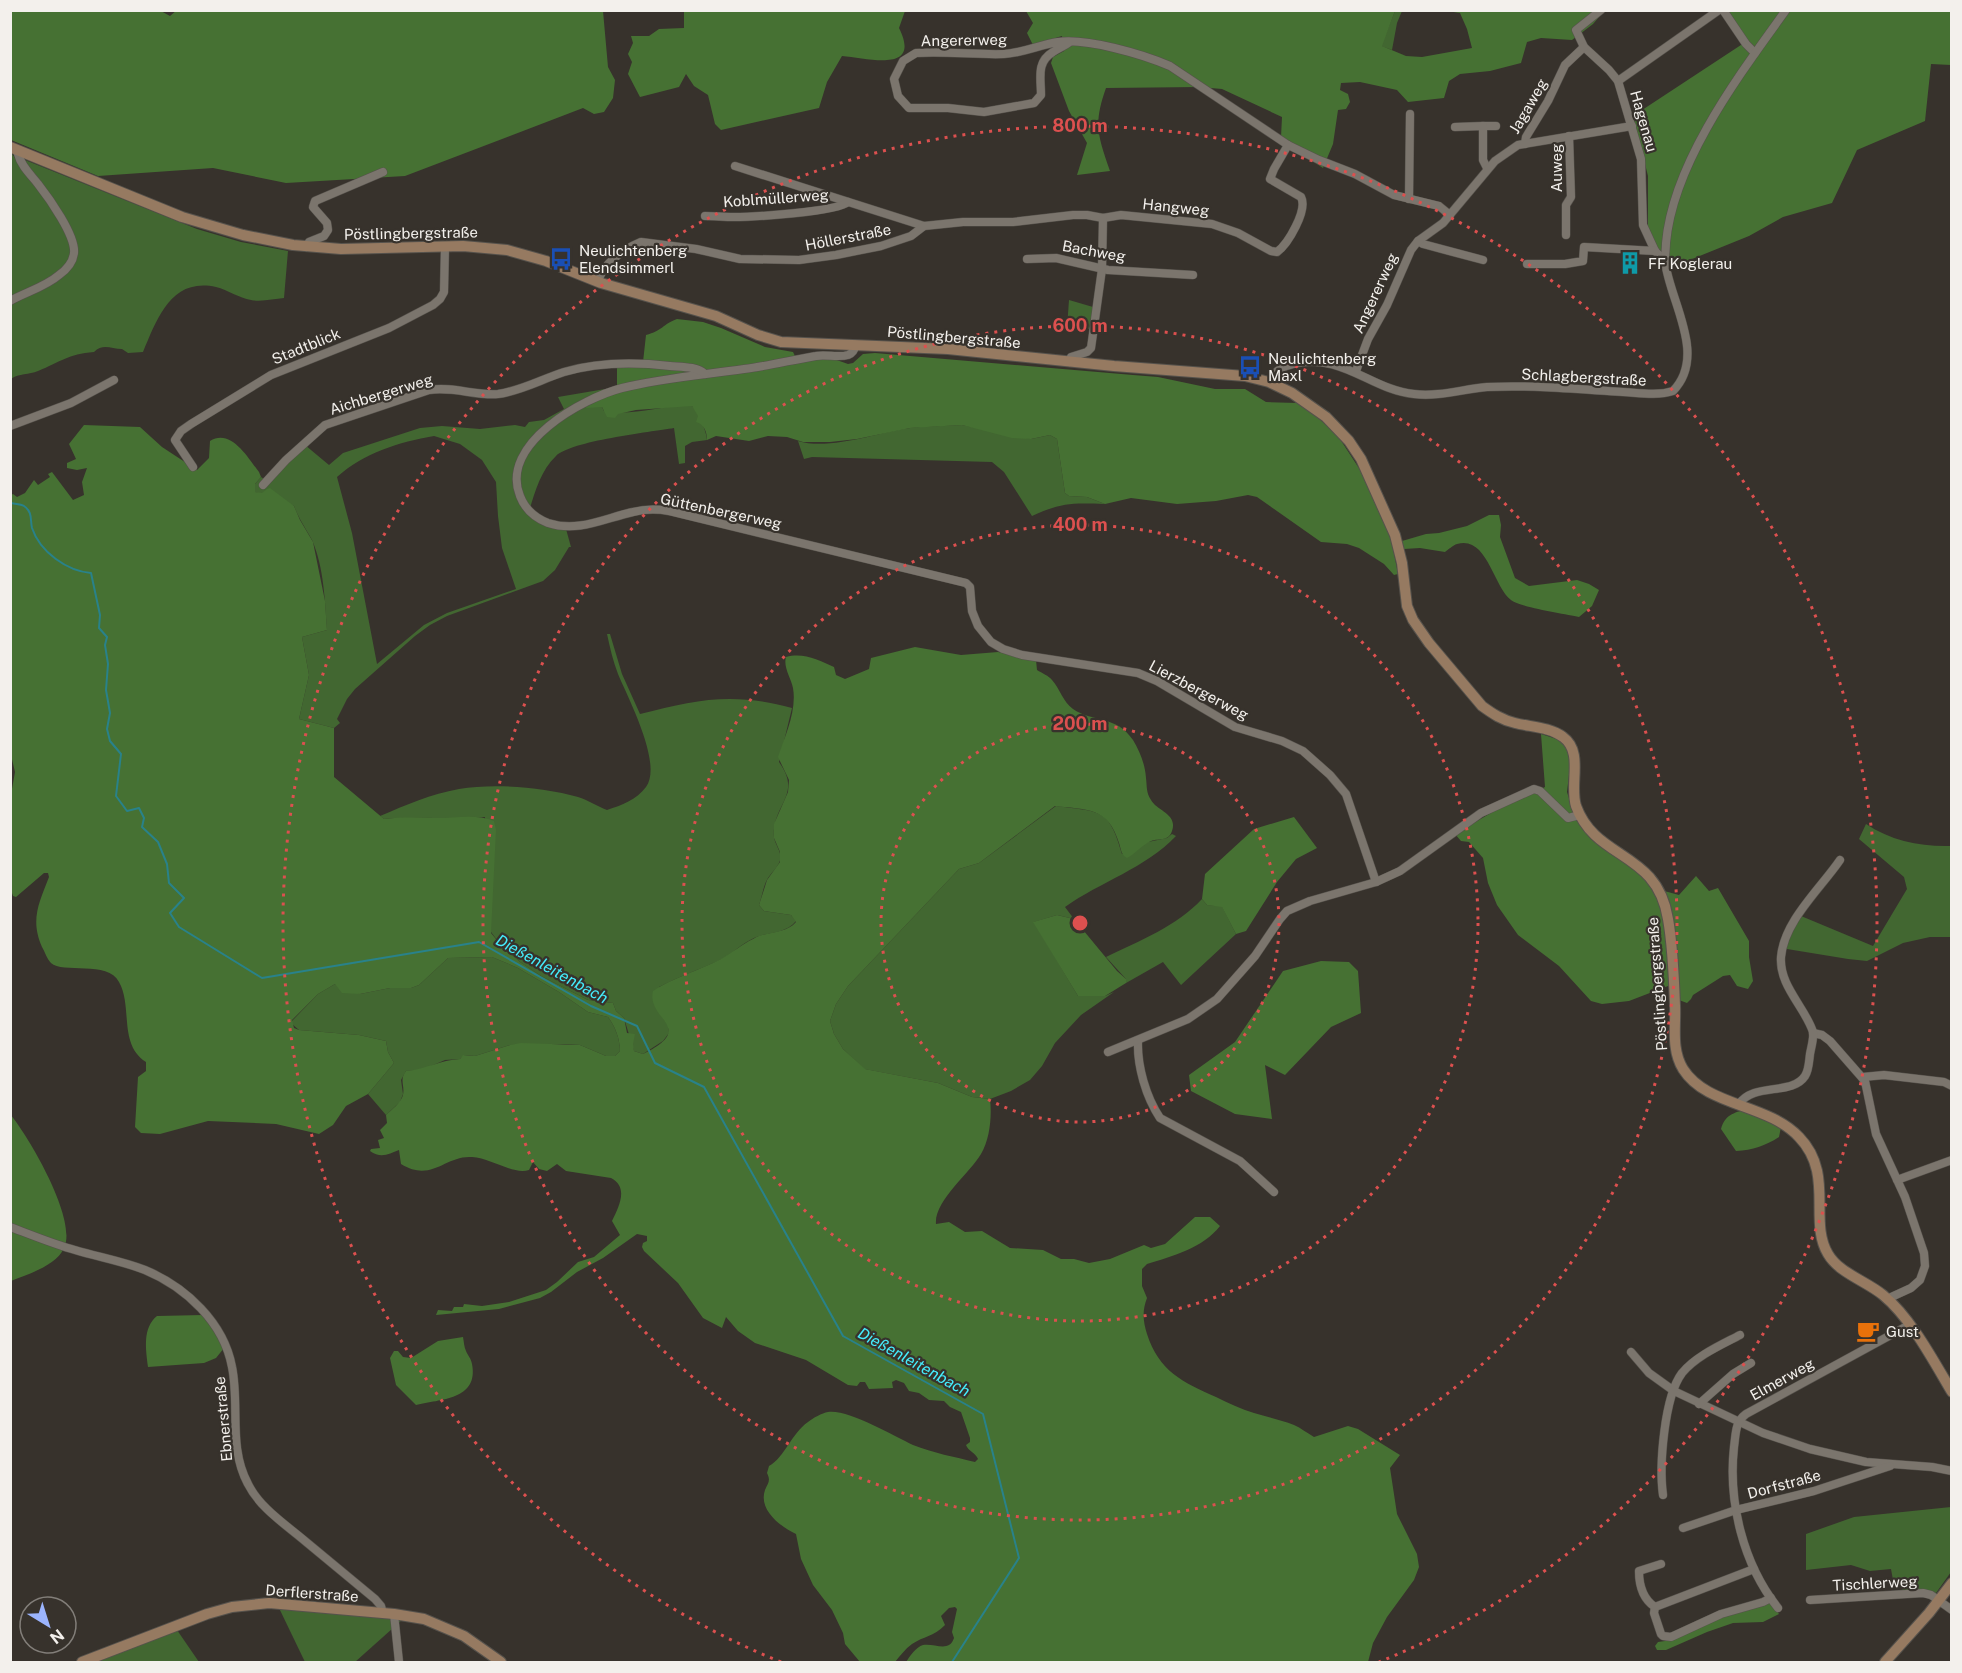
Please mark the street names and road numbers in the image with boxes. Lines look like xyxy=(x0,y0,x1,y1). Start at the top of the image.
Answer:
street label: Angererweg xyxy=(921,31,1007,49)
street label: Jagaweg xyxy=(1505,75,1551,137)
street label: Hagenau xyxy=(1627,88,1661,154)
street label: Auweg xyxy=(1548,144,1565,192)
street label: Koblmüllerweg xyxy=(723,186,829,210)
street label: Hangweg xyxy=(1142,195,1210,219)
street label: Höllerstraße xyxy=(804,220,892,254)
street label: Pöstlingbergstraße xyxy=(344,223,478,243)
street label: Bachweg xyxy=(1061,237,1127,265)
street label: Angererweg xyxy=(1349,250,1401,336)
street label: Pöstlingbergstraße xyxy=(887,323,1021,351)
street label: Stadtblick xyxy=(269,325,343,367)
street label: Schlagbergstraße xyxy=(1521,365,1647,389)
street label: Aichbergerweg xyxy=(327,370,435,418)
street label: Güttenbergerweg xyxy=(659,490,783,532)
street label: Lierzbergerweg xyxy=(1146,657,1252,723)
street label: Pöstlingbergstraße xyxy=(1644,917,1670,1051)
street label: Elmerweg xyxy=(1747,1354,1817,1404)
street label: Ebnerstraße xyxy=(211,1376,235,1462)
street label: Dorfstraße xyxy=(1745,1466,1823,1502)
street label: Tischlerweg xyxy=(1832,1572,1918,1594)
street label: Derflerstraße xyxy=(265,1581,359,1605)

